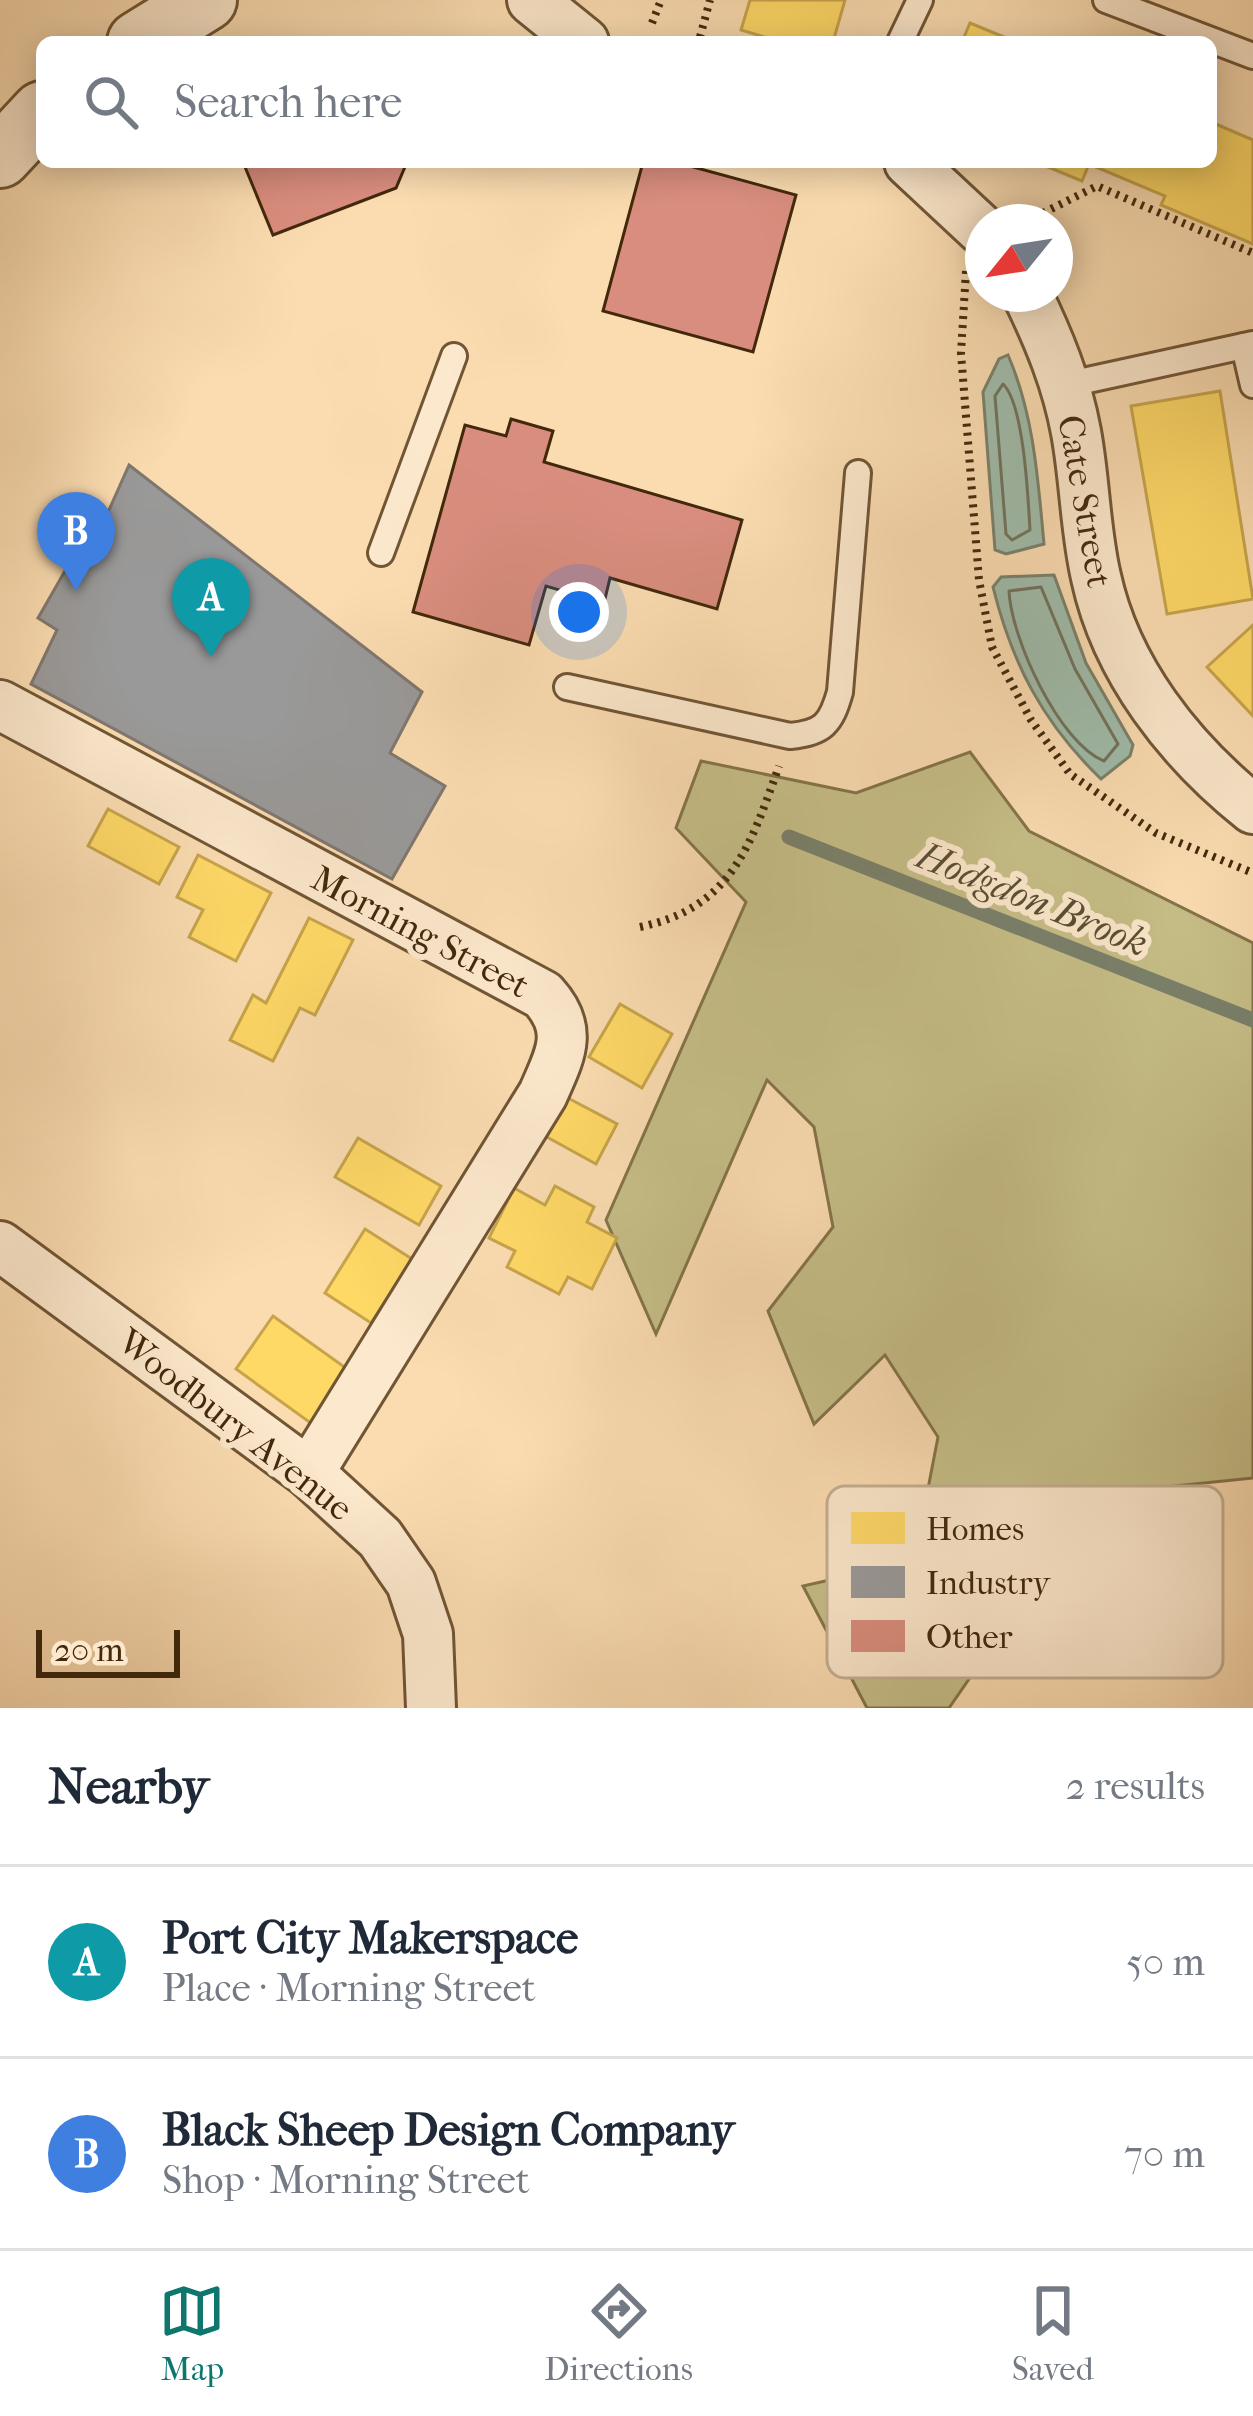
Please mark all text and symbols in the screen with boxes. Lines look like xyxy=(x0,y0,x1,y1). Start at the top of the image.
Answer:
search box xyxy=(36,36,1217,168)
icon: search xyxy=(78,69,144,135)
text: Search here xyxy=(174,76,402,129)
north arrow xyxy=(965,204,1073,312)
street label: Cate Street xyxy=(1049,412,1121,591)
pin: B xyxy=(37,492,115,591)
pin: A xyxy=(172,558,250,657)
your location xyxy=(549,582,609,642)
water label: Hodgdon Brook xyxy=(909,831,1155,966)
street label: Morning Street xyxy=(305,857,537,1007)
street label: Woodbury Avenue xyxy=(109,1319,361,1529)
legend xyxy=(827,1486,1223,1678)
text: Homes xyxy=(926,1510,1024,1549)
text: Industry xyxy=(926,1564,1051,1603)
text: Other xyxy=(926,1618,1013,1657)
scale bar xyxy=(36,1624,180,1677)
text: 20 m xyxy=(54,1631,124,1670)
text: Nearby xyxy=(48,1756,209,1816)
text: 2 results xyxy=(1066,1763,1205,1809)
text: Port City Makerspace xyxy=(162,1912,578,1965)
text: A xyxy=(74,1939,100,1985)
text: 50 m xyxy=(1126,1939,1205,1985)
text: Place · Morning Street xyxy=(162,1965,536,2011)
text: Black Sheep Design Company xyxy=(162,2104,735,2157)
text: B xyxy=(74,2131,100,2177)
text: 70 m xyxy=(1124,2131,1205,2177)
text: Shop · Morning Street xyxy=(162,2157,530,2203)
tab: Map xyxy=(159,2278,225,2389)
tab: Directions xyxy=(544,2278,693,2389)
tab: Saved xyxy=(1012,2278,1094,2389)

